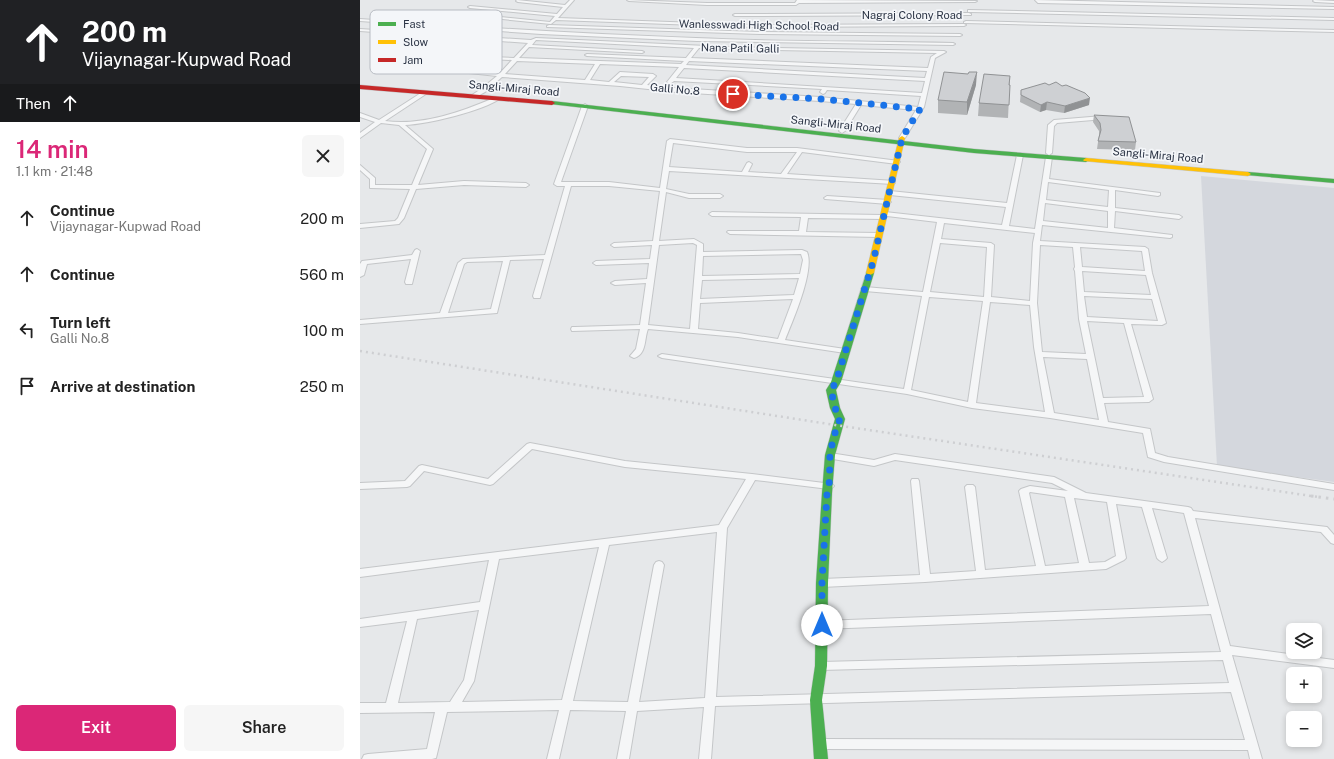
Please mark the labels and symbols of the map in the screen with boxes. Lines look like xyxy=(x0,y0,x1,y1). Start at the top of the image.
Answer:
street label: Nagraj Colony Road xyxy=(862,9,962,21)
legend xyxy=(370,10,502,74)
text: Fast xyxy=(403,18,425,30)
street label: Wanlesswadi High School Road xyxy=(679,18,839,32)
text: Slow xyxy=(403,36,429,48)
street label: Nana Patil Galli xyxy=(701,41,779,55)
text: Jam xyxy=(403,54,423,66)
pin xyxy=(716,77,750,111)
street label: Sangli-Miraj Road xyxy=(468,78,560,98)
street label: Galli No.8 xyxy=(650,81,700,97)
street label: Sangli-Miraj Road xyxy=(790,113,882,135)
street label: Sangli-Miraj Road xyxy=(1112,145,1204,165)
position arrow xyxy=(801,604,843,646)

